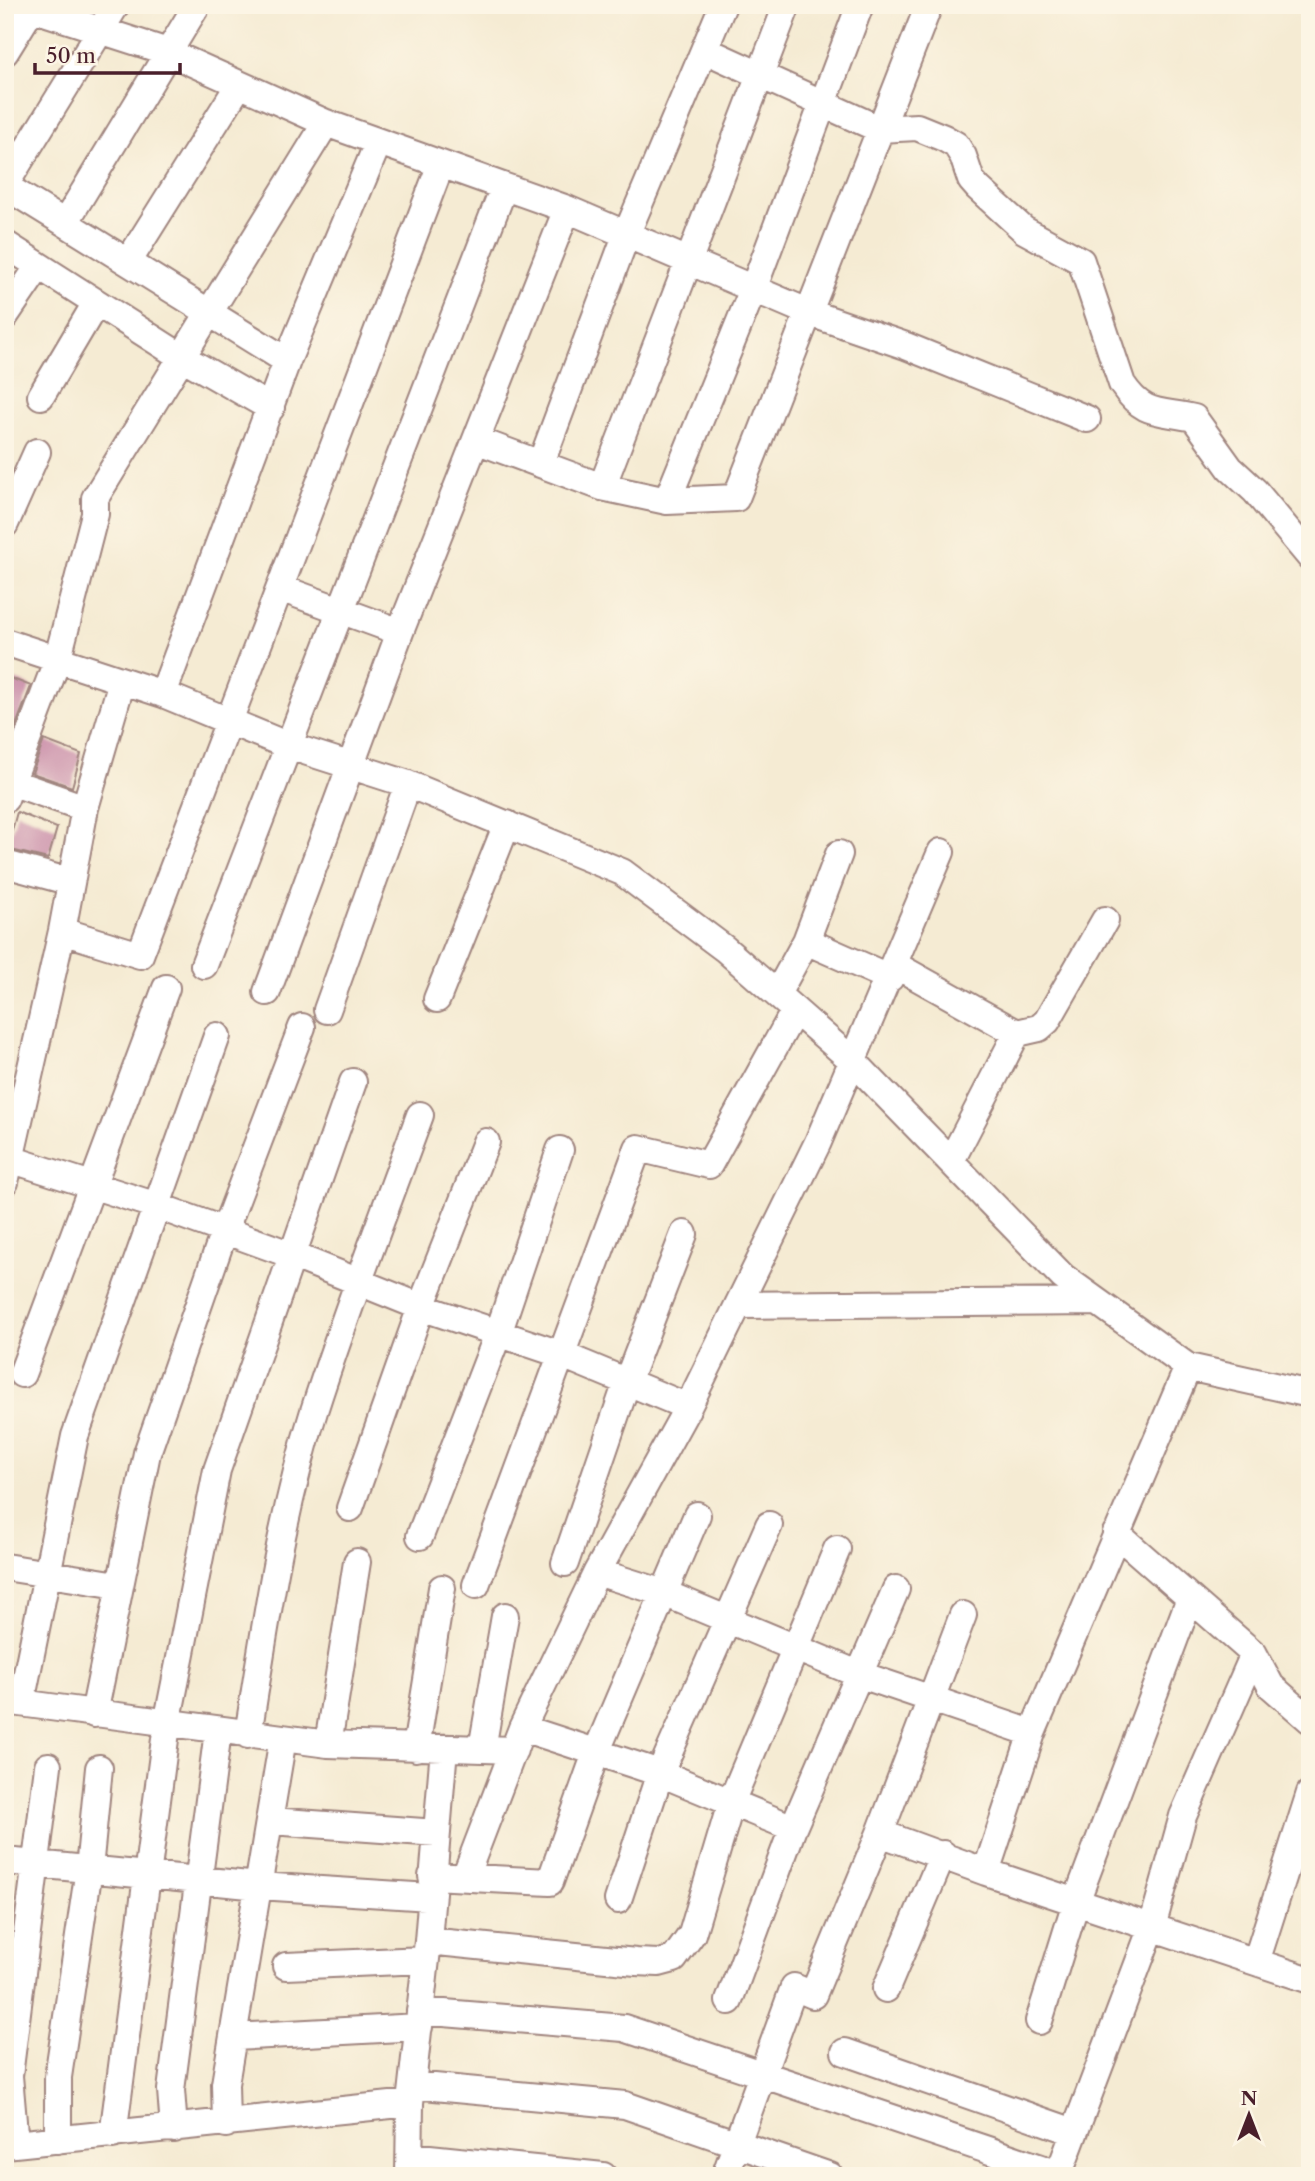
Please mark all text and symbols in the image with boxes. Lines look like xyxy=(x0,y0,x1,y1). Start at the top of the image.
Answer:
scale bar xyxy=(35,32,180,76)
text: 50 m xyxy=(46,43,96,68)
north arrow xyxy=(1214,2080,1284,2150)
text: N xyxy=(1241,2087,1257,2110)

